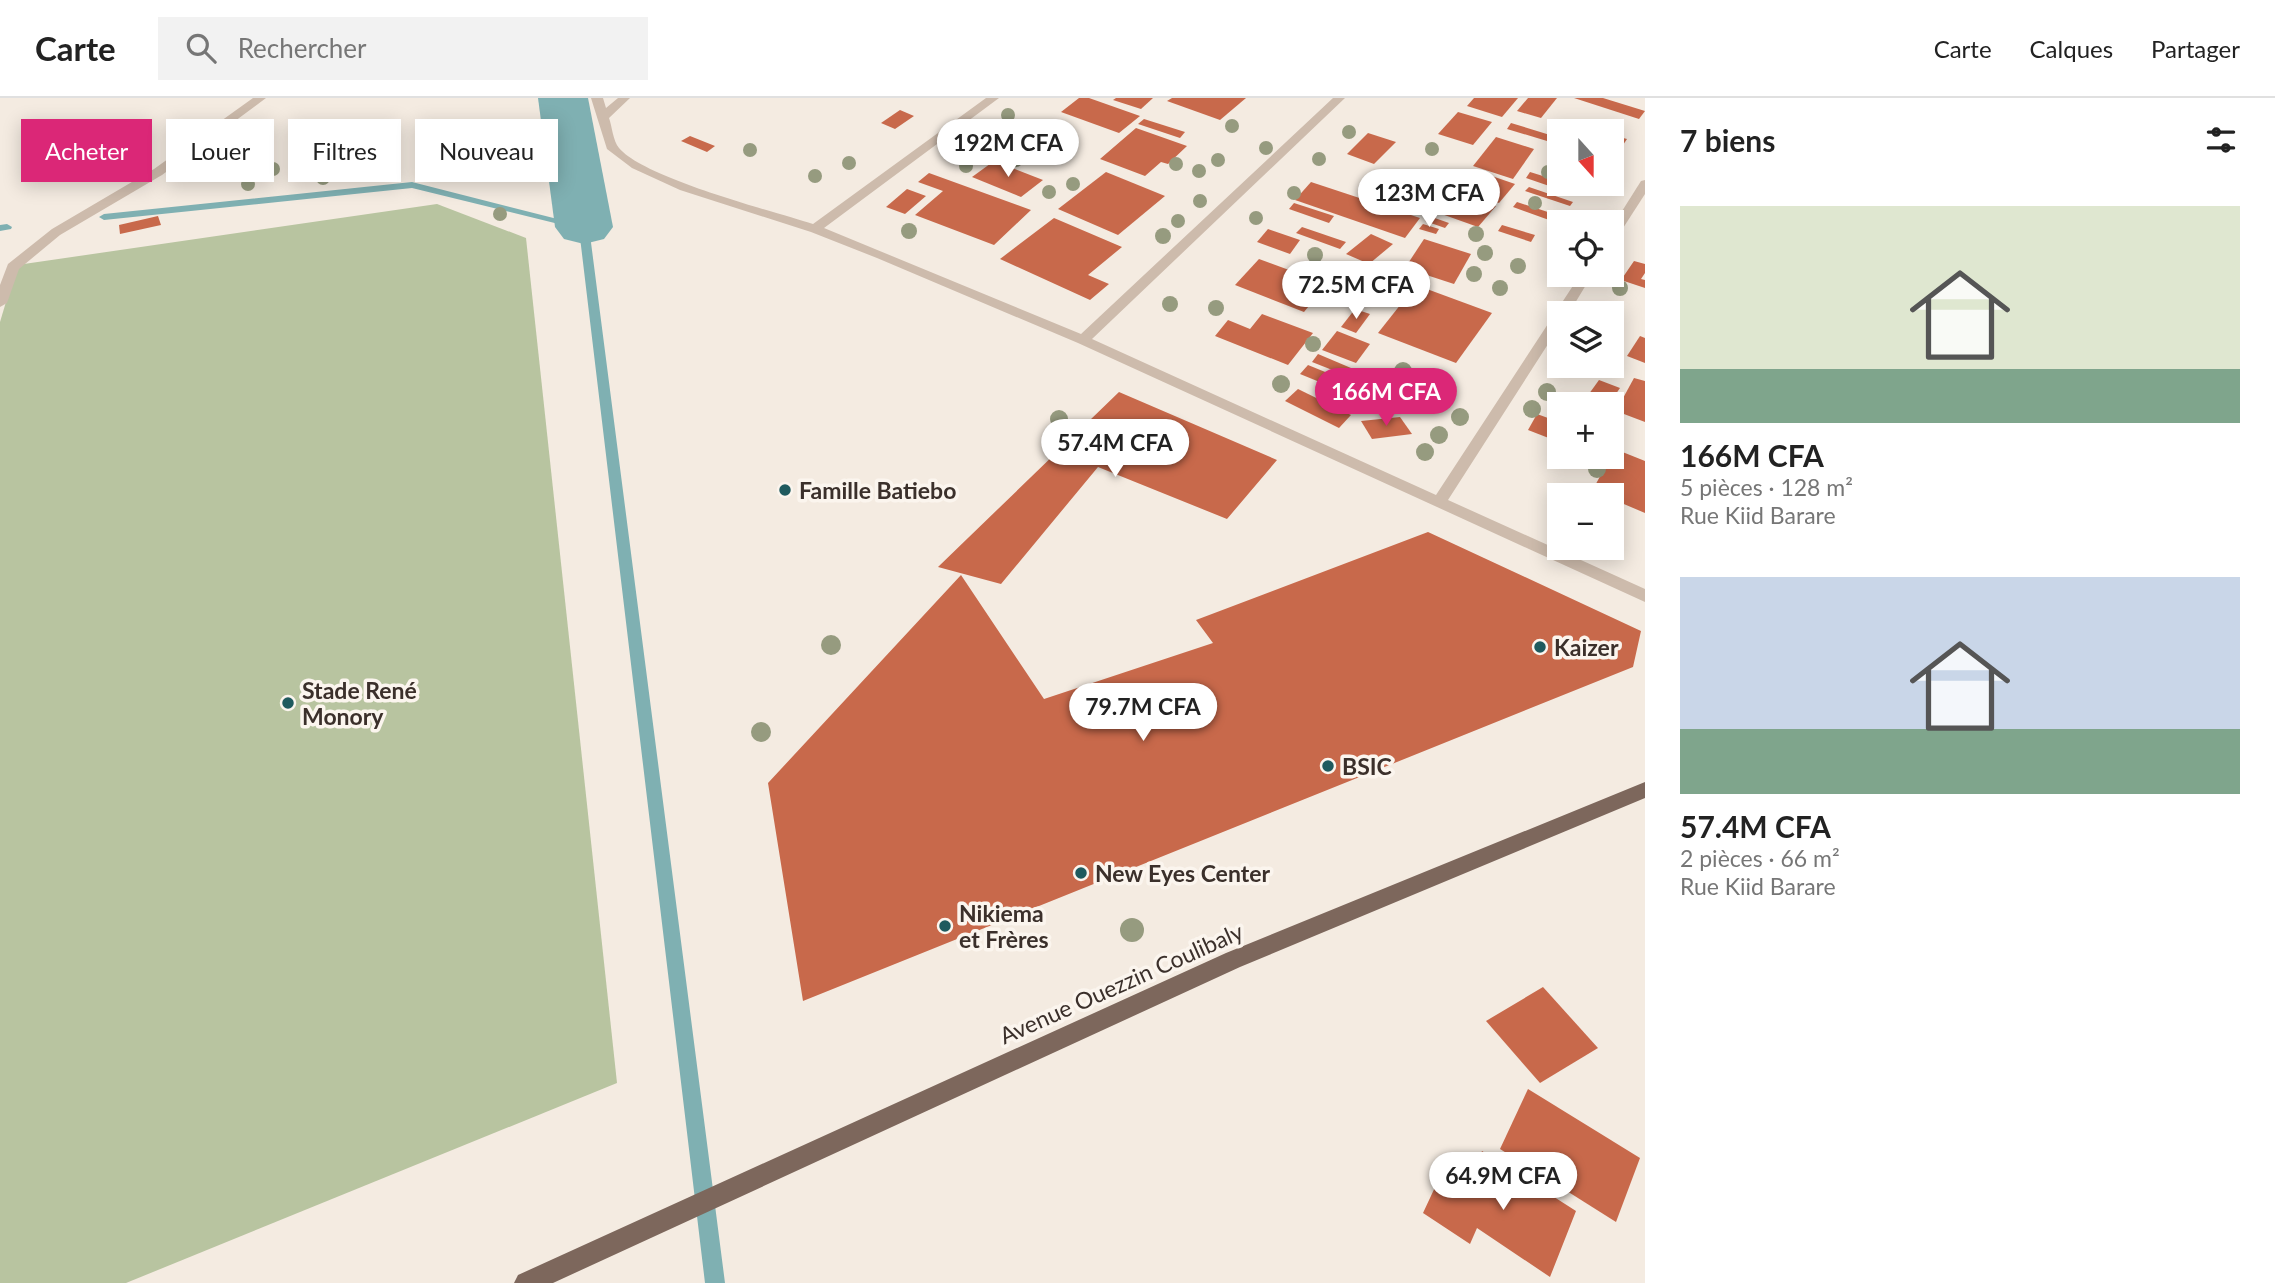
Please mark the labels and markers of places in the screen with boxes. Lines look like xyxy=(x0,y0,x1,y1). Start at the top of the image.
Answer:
pin: 192M CFA xyxy=(936,120,1080,179)
pin: 123M CFA xyxy=(1357,170,1501,229)
pin: 72.5M CFA xyxy=(1276,262,1436,321)
pin: 166M CFA xyxy=(1314,368,1458,428)
pin: 57.4M CFA xyxy=(1035,420,1195,479)
place label: Famille Batiebo xyxy=(799,476,956,504)
marker: Famille Batiebo xyxy=(777,482,793,498)
place label: Kaizer xyxy=(1554,633,1619,661)
marker: Kaizer xyxy=(1532,639,1548,655)
place label: Stade René Monory xyxy=(302,676,417,730)
pin: 79.7M CFA xyxy=(1063,684,1223,743)
marker: Stade René Monory xyxy=(280,695,296,711)
place label: BSIC xyxy=(1342,752,1392,780)
marker: BSIC xyxy=(1320,758,1336,774)
place label: New Eyes Center xyxy=(1095,859,1270,887)
marker: New Eyes Center xyxy=(1073,865,1089,881)
place label: Nikiema et Frères xyxy=(959,899,1049,953)
marker: Nikiema et Frères xyxy=(937,918,953,934)
pin: 64.9M CFA xyxy=(1423,1152,1583,1212)

